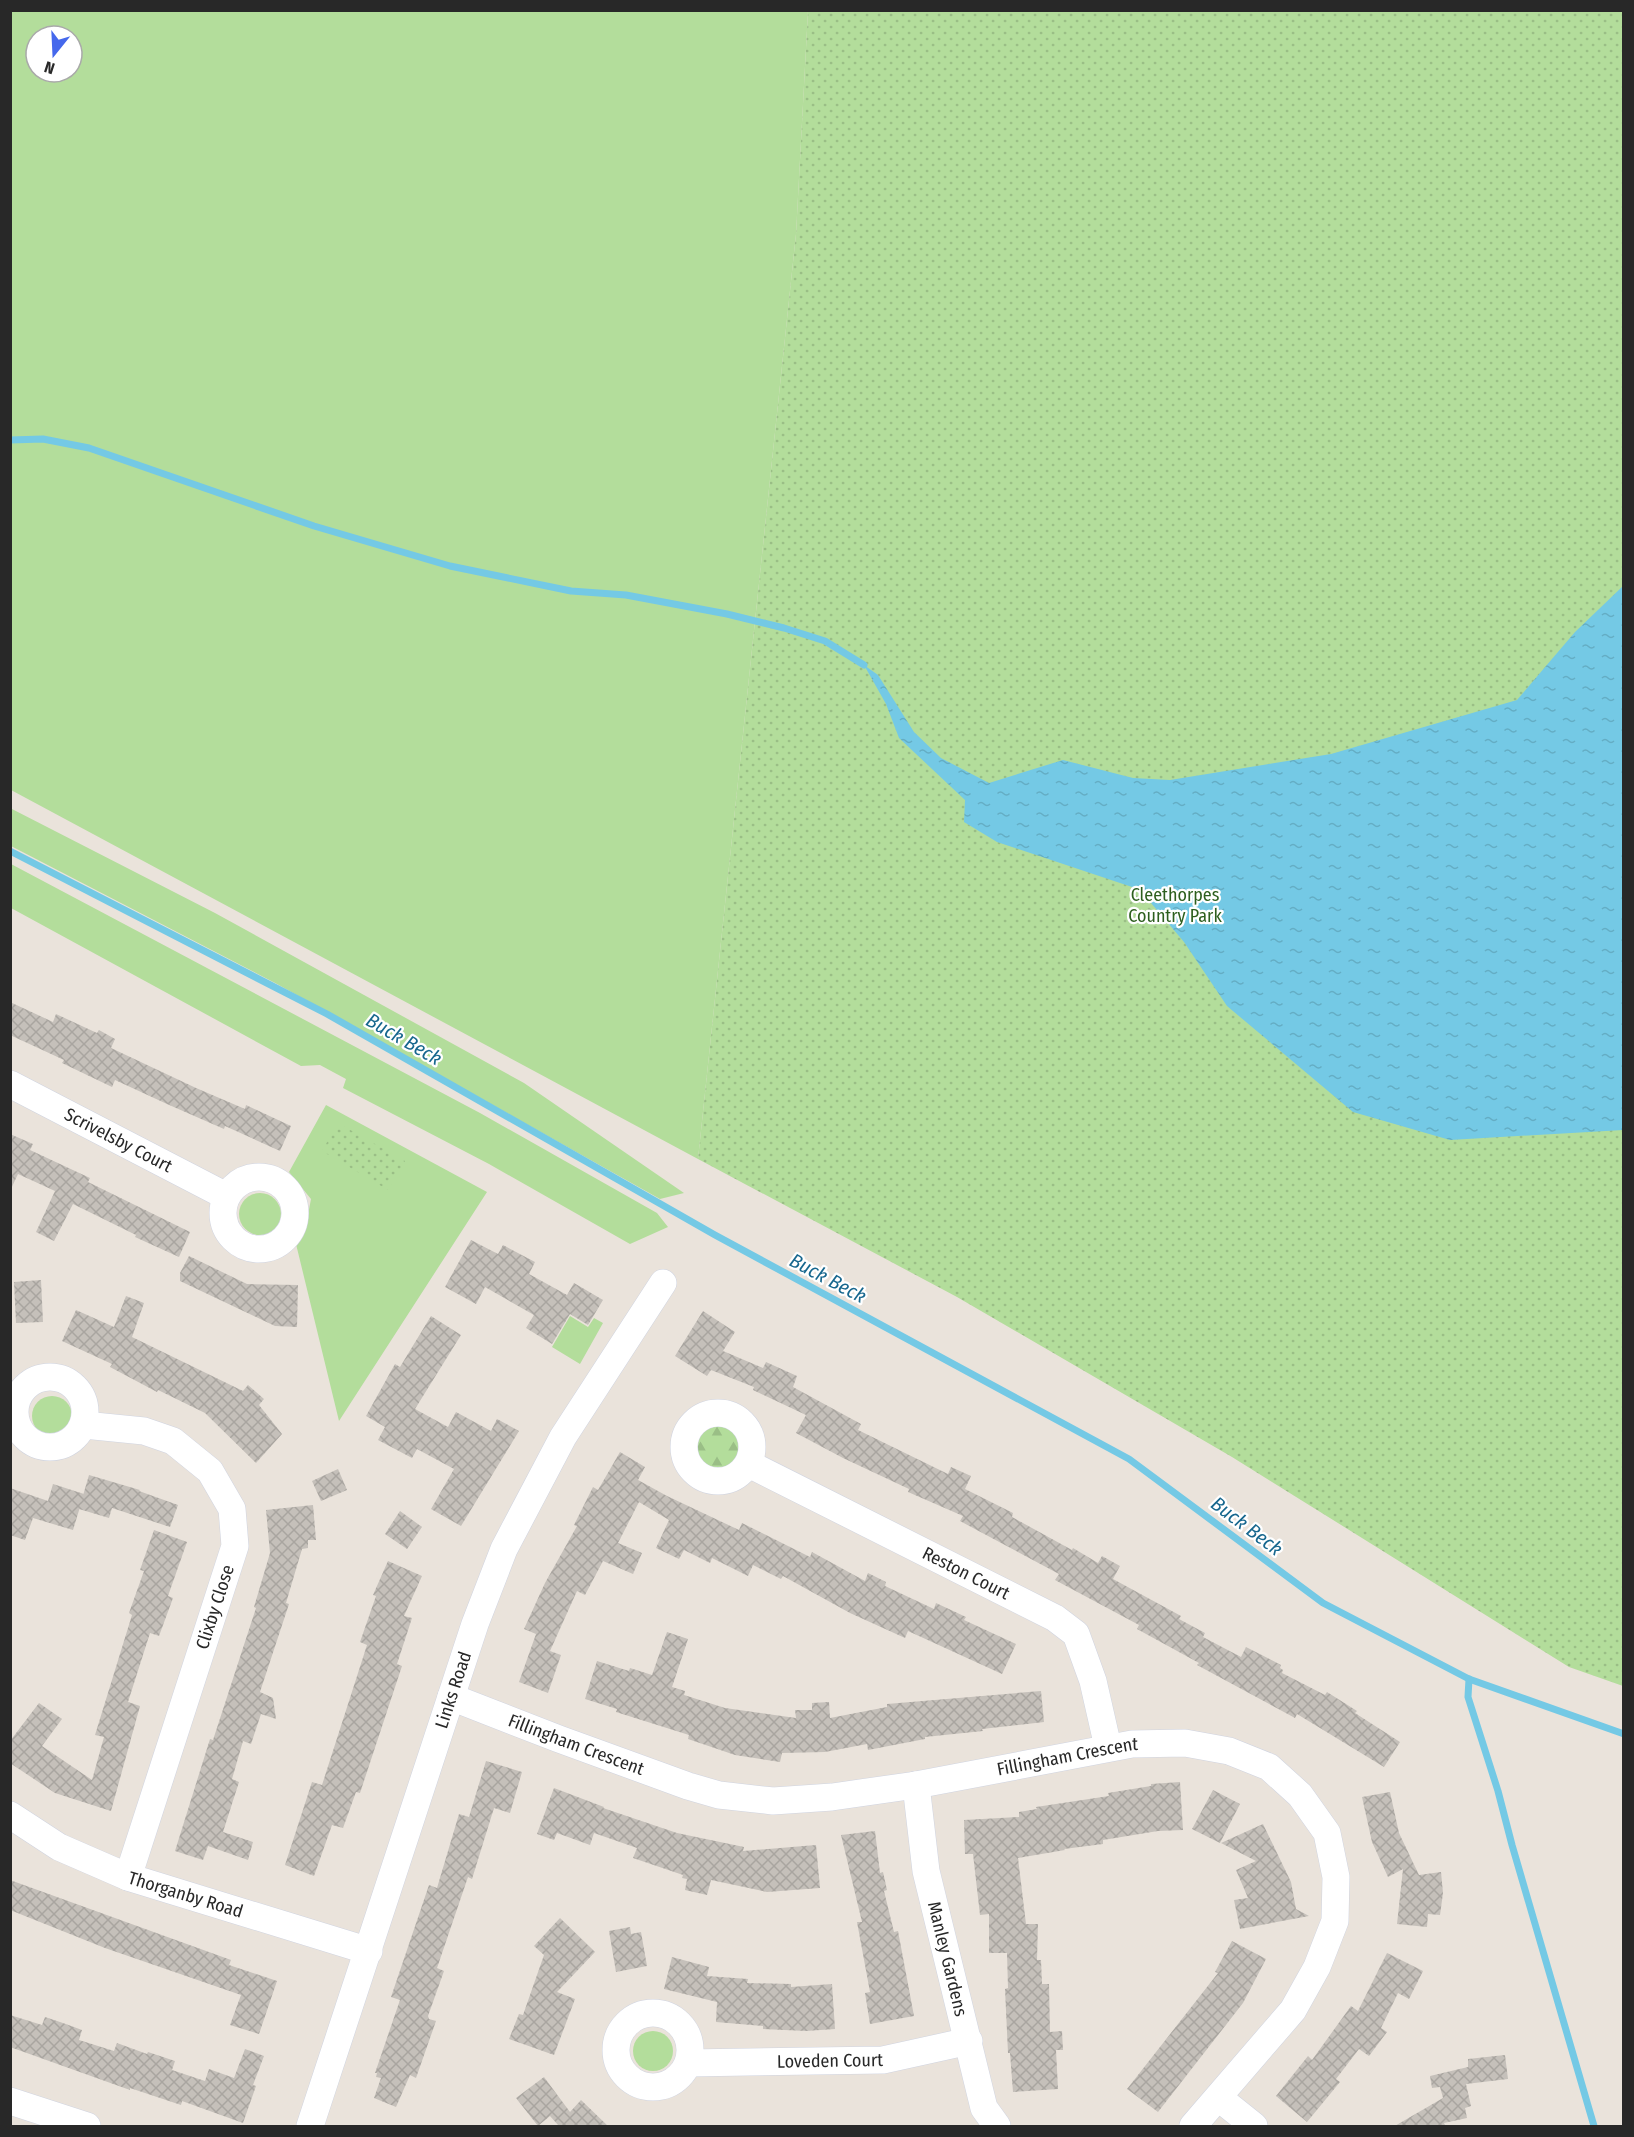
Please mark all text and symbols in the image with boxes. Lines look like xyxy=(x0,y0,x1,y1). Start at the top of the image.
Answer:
north arrow xyxy=(24,24,84,84)
text: N xyxy=(42,57,57,78)
park label: Cleethorpes Country Park xyxy=(1128,884,1222,927)
water label: Buck Beck xyxy=(362,1008,446,1070)
street label: Scrivelsby Court xyxy=(61,1103,176,1177)
water label: Buck Beck xyxy=(786,1248,870,1308)
water label: Buck Beck xyxy=(1207,1491,1288,1561)
street label: Reston Court xyxy=(919,1542,1013,1604)
street label: Clixby Close xyxy=(191,1562,239,1652)
street label: Links Road xyxy=(430,1649,476,1731)
street label: Fillingham Crescent xyxy=(505,1709,647,1780)
street label: Fillingham Crescent xyxy=(995,1733,1138,1780)
street label: Thorganby Road xyxy=(126,1867,246,1923)
street label: Manley Gardens xyxy=(923,1899,972,2019)
street label: Loveden Court xyxy=(777,2049,883,2073)

